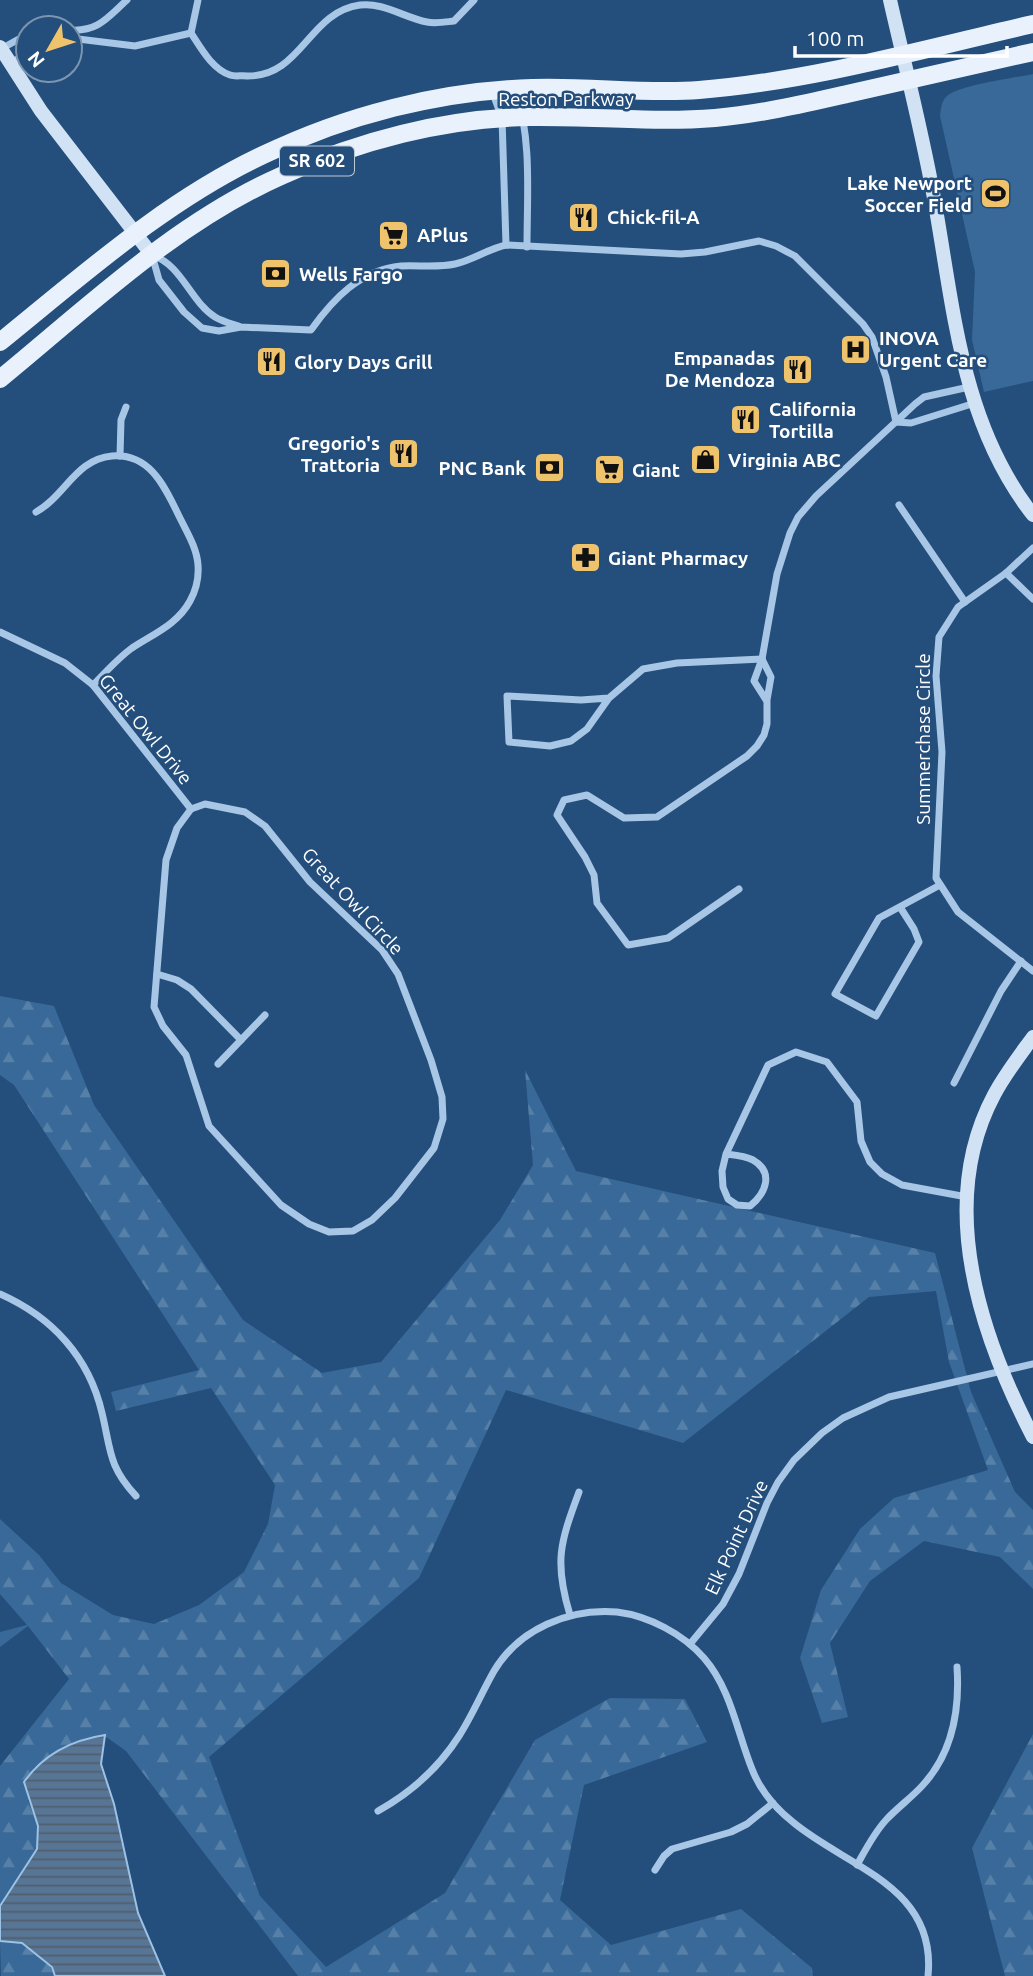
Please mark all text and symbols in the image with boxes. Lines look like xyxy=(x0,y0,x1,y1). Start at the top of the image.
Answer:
north arrow xyxy=(14,14,84,84)
scale bar xyxy=(795,14,1007,58)
text: 100 m xyxy=(806,26,864,50)
text: N xyxy=(23,47,49,72)
street label: Reston Parkway xyxy=(498,88,634,110)
road number: SR 602 xyxy=(280,146,354,176)
place label: Lake Newport Soccer Field xyxy=(847,172,972,216)
sports icon: Lake Newport Soccer Field xyxy=(978,177,1012,211)
restaurant icon: Chick-fil-A xyxy=(567,200,601,234)
place label: Chick-fil-A xyxy=(607,206,700,228)
supermarket icon: APlus xyxy=(377,218,411,252)
place label: APlus xyxy=(417,224,468,246)
bank icon: Wells Fargo xyxy=(259,257,293,291)
place label: Wells Fargo xyxy=(299,263,403,285)
place label: INOVA Urgent Care xyxy=(879,327,987,371)
hospital icon: INOVA Urgent Care xyxy=(839,332,873,366)
restaurant icon: Glory Days Grill xyxy=(254,345,288,379)
place label: Empanadas De Mendoza xyxy=(665,347,775,391)
place label: Glory Days Grill xyxy=(294,351,433,373)
restaurant icon: Empanadas De Mendoza xyxy=(781,352,815,386)
place label: California Tortilla xyxy=(769,398,856,442)
restaurant icon: California Tortilla xyxy=(729,403,763,437)
place label: Gregorio's Trattoria xyxy=(288,432,380,476)
restaurant icon: Gregorio's Trattoria xyxy=(386,437,420,471)
shop icon: Virginia ABC xyxy=(688,443,722,477)
place label: Virginia ABC xyxy=(728,449,841,471)
bank icon: PNC Bank xyxy=(532,451,566,485)
supermarket icon: Giant xyxy=(592,453,626,487)
place label: PNC Bank xyxy=(438,457,526,479)
place label: Giant xyxy=(632,459,680,481)
pharmacy icon: Giant Pharmacy xyxy=(568,541,602,575)
place label: Giant Pharmacy xyxy=(608,547,748,569)
street label: Summerchase Circle xyxy=(912,653,934,825)
street label: Great Owl Drive xyxy=(95,669,197,789)
street label: Great Owl Circle xyxy=(298,843,408,959)
street label: Elk Point Drive xyxy=(700,1476,772,1598)

